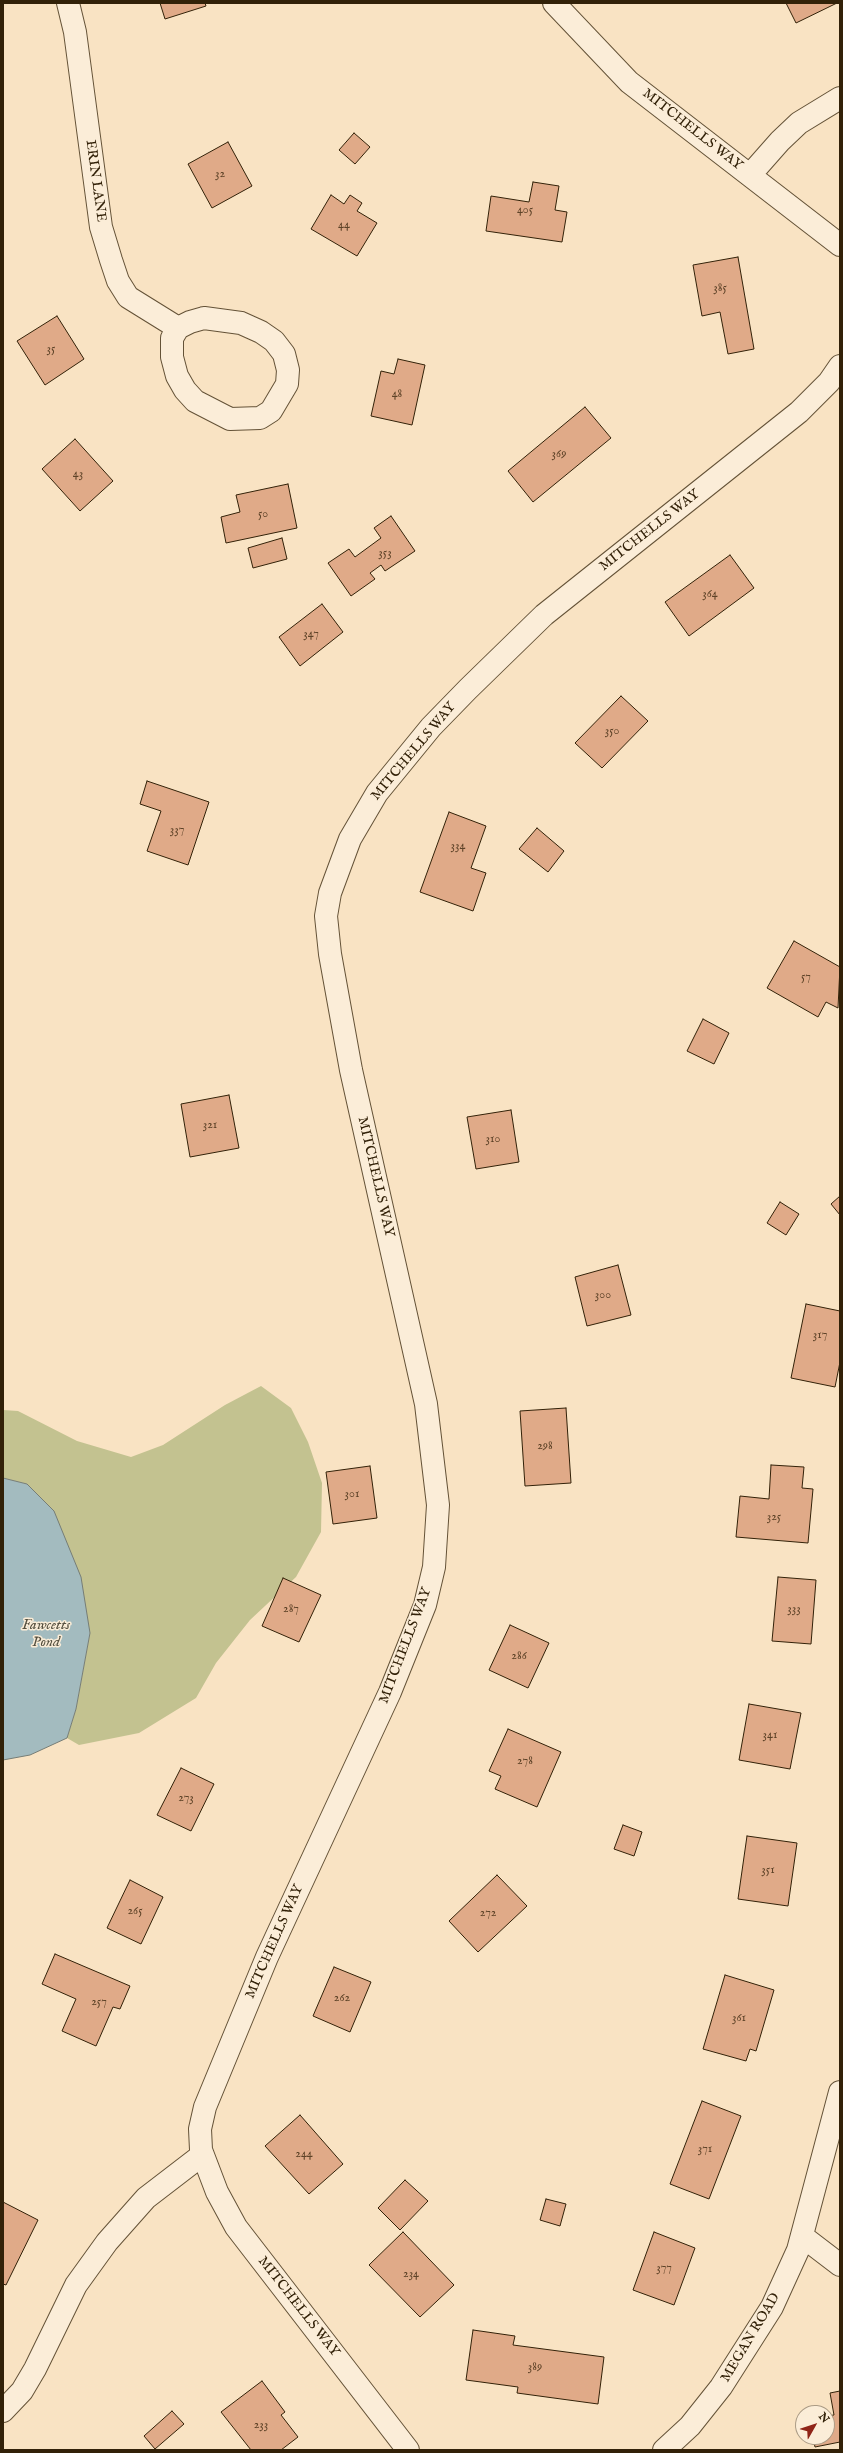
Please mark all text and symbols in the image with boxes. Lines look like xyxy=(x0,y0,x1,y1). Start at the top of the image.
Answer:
street label: MITCHELLS WAY xyxy=(638,86,746,174)
street label: ERIN LANE xyxy=(81,139,109,223)
house number: 32 xyxy=(215,168,225,182)
house number: 405 xyxy=(517,204,533,218)
house number: 44 xyxy=(338,219,350,233)
house number: 385 xyxy=(713,282,727,296)
house number: 35 xyxy=(47,343,55,357)
house number: 48 xyxy=(392,388,402,402)
house number: 369 xyxy=(552,448,566,462)
house number: 43 xyxy=(73,468,83,482)
street label: MITCHELLS WAY xyxy=(596,487,704,575)
house number: 50 xyxy=(258,508,268,522)
house number: 353 xyxy=(378,547,392,561)
house number: 364 xyxy=(702,588,718,602)
house number: 347 xyxy=(303,628,319,642)
street label: MITCHELLS WAY xyxy=(368,700,460,804)
house number: 350 xyxy=(605,725,619,739)
house number: 337 xyxy=(170,824,184,838)
house number: 334 xyxy=(451,840,465,854)
house number: 57 xyxy=(801,971,811,985)
street label: MITCHELLS WAY xyxy=(353,1115,397,1239)
house number: 321 xyxy=(203,1119,217,1133)
house number: 310 xyxy=(486,1133,500,1147)
house number: 300 xyxy=(595,1289,611,1303)
house number: 317 xyxy=(813,1329,827,1343)
house number: 298 xyxy=(537,1440,553,1454)
house number: 301 xyxy=(345,1488,359,1502)
house number: 325 xyxy=(767,1511,781,1525)
street label: MITCHELLS WAY xyxy=(376,1586,436,1706)
house number: 287 xyxy=(283,1603,299,1617)
house number: 333 xyxy=(787,1603,801,1617)
water label: Fawcetts Pond xyxy=(22,1617,70,1652)
house number: 286 xyxy=(511,1650,527,1664)
house number: 341 xyxy=(763,1729,777,1743)
house number: 278 xyxy=(517,1755,533,1769)
house number: 273 xyxy=(178,1792,194,1806)
house number: 351 xyxy=(761,1864,775,1878)
street label: MITCHELLS WAY xyxy=(242,1883,308,2001)
house number: 265 xyxy=(127,1905,143,1919)
house number: 272 xyxy=(480,1907,496,1921)
house number: 262 xyxy=(334,1992,350,2006)
house number: 257 xyxy=(91,1996,107,2010)
house number: 361 xyxy=(732,2012,746,2026)
house number: 371 xyxy=(698,2143,712,2157)
house number: 244 xyxy=(295,2148,313,2162)
street label: MITCHELLS WAY xyxy=(254,2253,342,2361)
house number: 377 xyxy=(656,2262,672,2276)
house number: 234 xyxy=(403,2268,419,2282)
street label: MEGAN ROAD xyxy=(718,2290,784,2386)
house number: 389 xyxy=(528,2361,542,2375)
north arrow xyxy=(795,2405,835,2445)
text: N xyxy=(815,2410,832,2426)
house number: 233 xyxy=(254,2419,268,2433)

